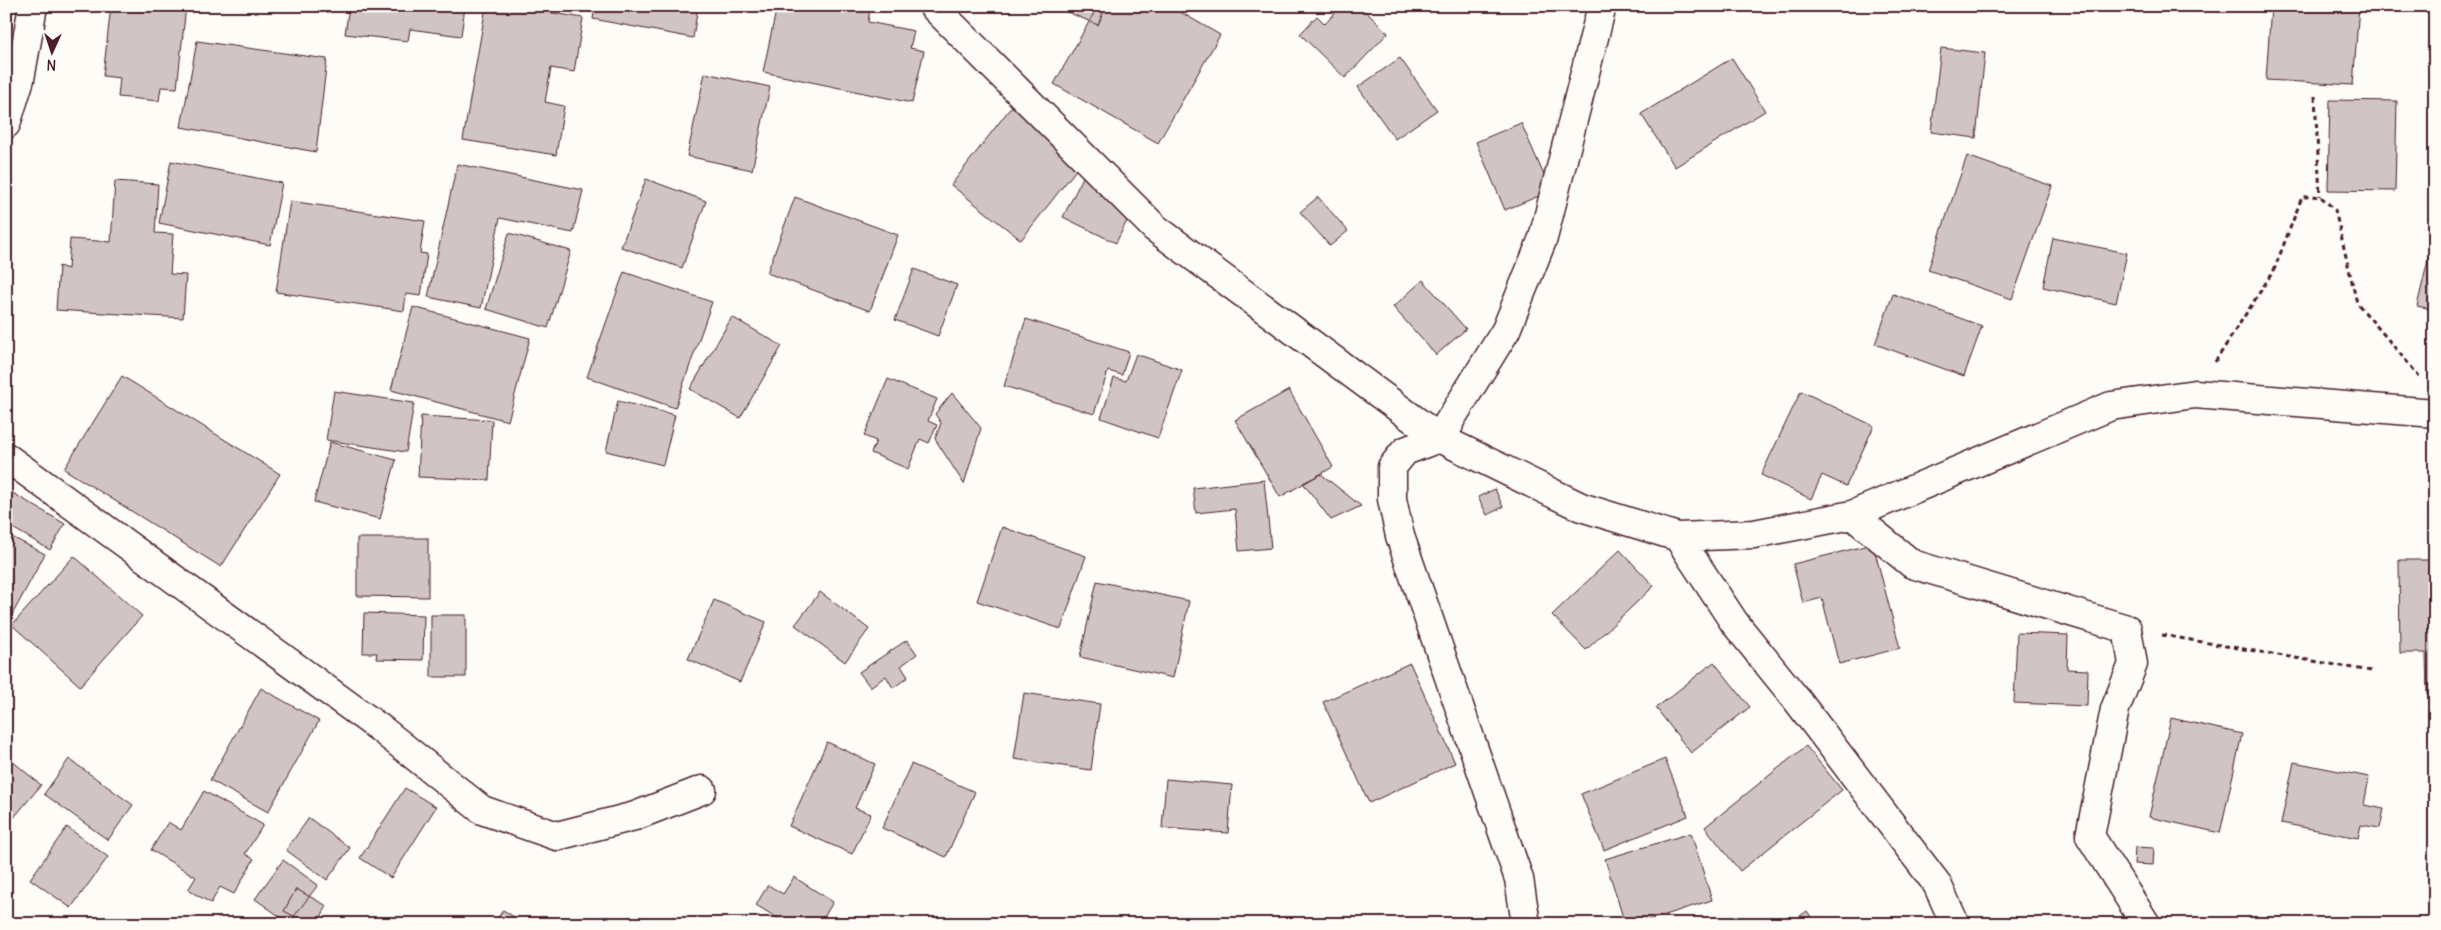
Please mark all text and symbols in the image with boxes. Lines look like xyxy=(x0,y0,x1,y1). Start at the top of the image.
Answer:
north arrow xyxy=(28,28,78,78)
text: N xyxy=(46,56,57,74)

